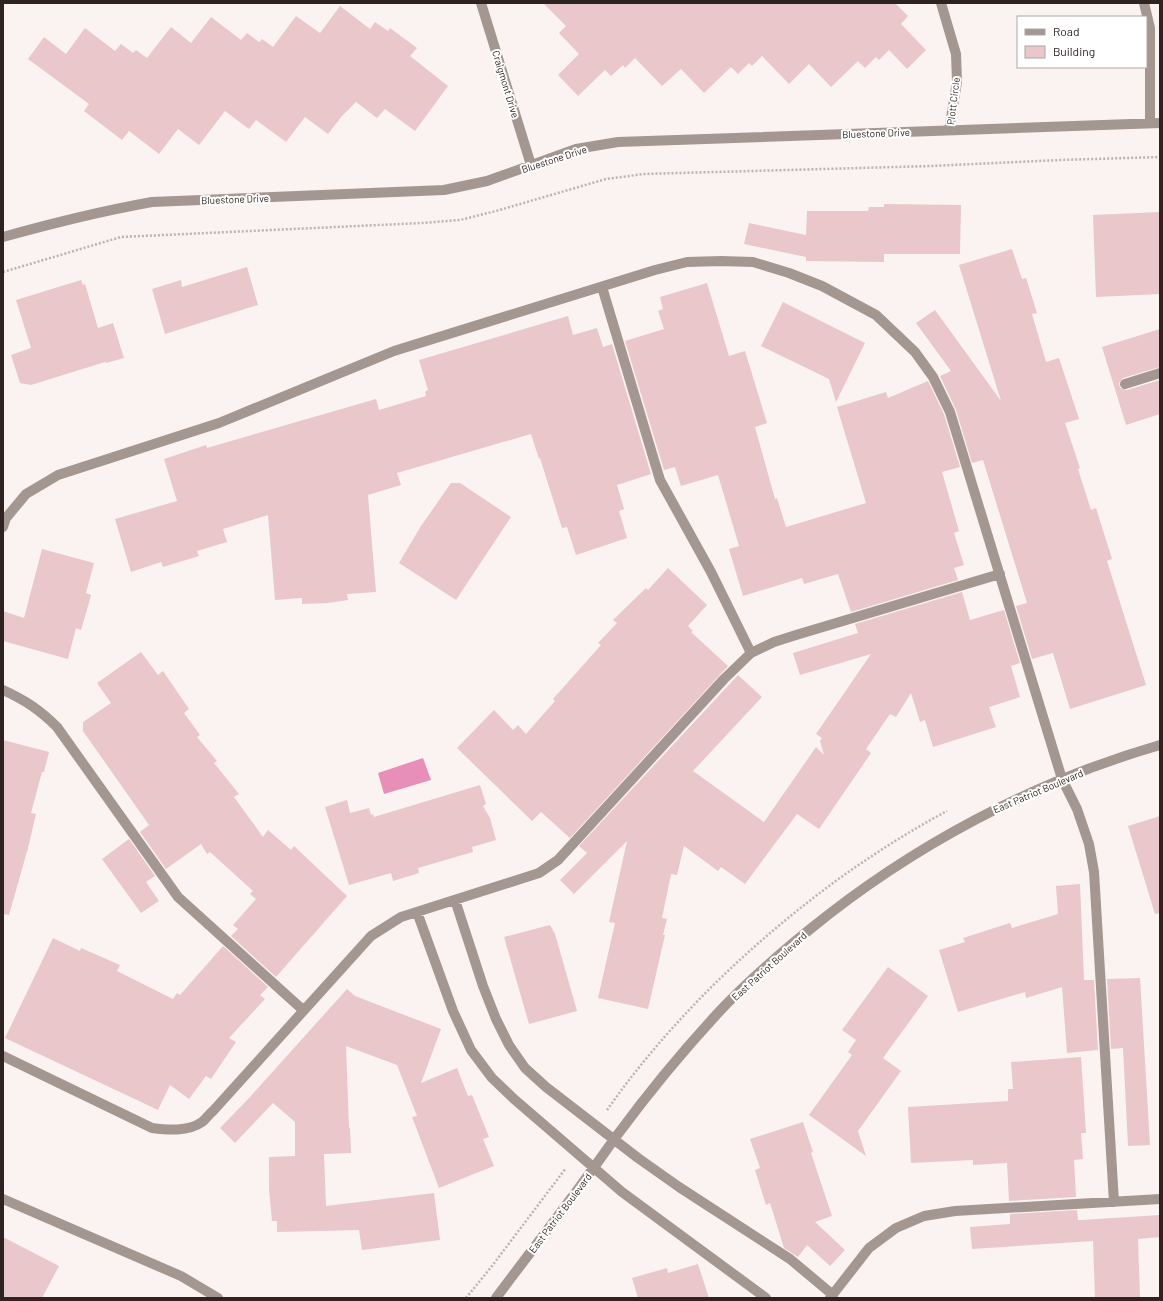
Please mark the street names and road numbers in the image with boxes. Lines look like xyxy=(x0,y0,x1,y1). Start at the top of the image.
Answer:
street label: Craigmont Drive xyxy=(490,49,522,119)
street label: Plott Circle xyxy=(944,76,962,126)
street label: Bluestone Drive xyxy=(842,126,910,140)
street label: Bluestone Drive xyxy=(520,143,588,175)
street label: Bluestone Drive xyxy=(201,192,269,206)
street label: East Patriot Boulevard xyxy=(991,767,1085,815)
street label: East Patriot Boulevard xyxy=(729,929,809,1003)
street label: East Patriot Boulevard xyxy=(526,1171,594,1255)

